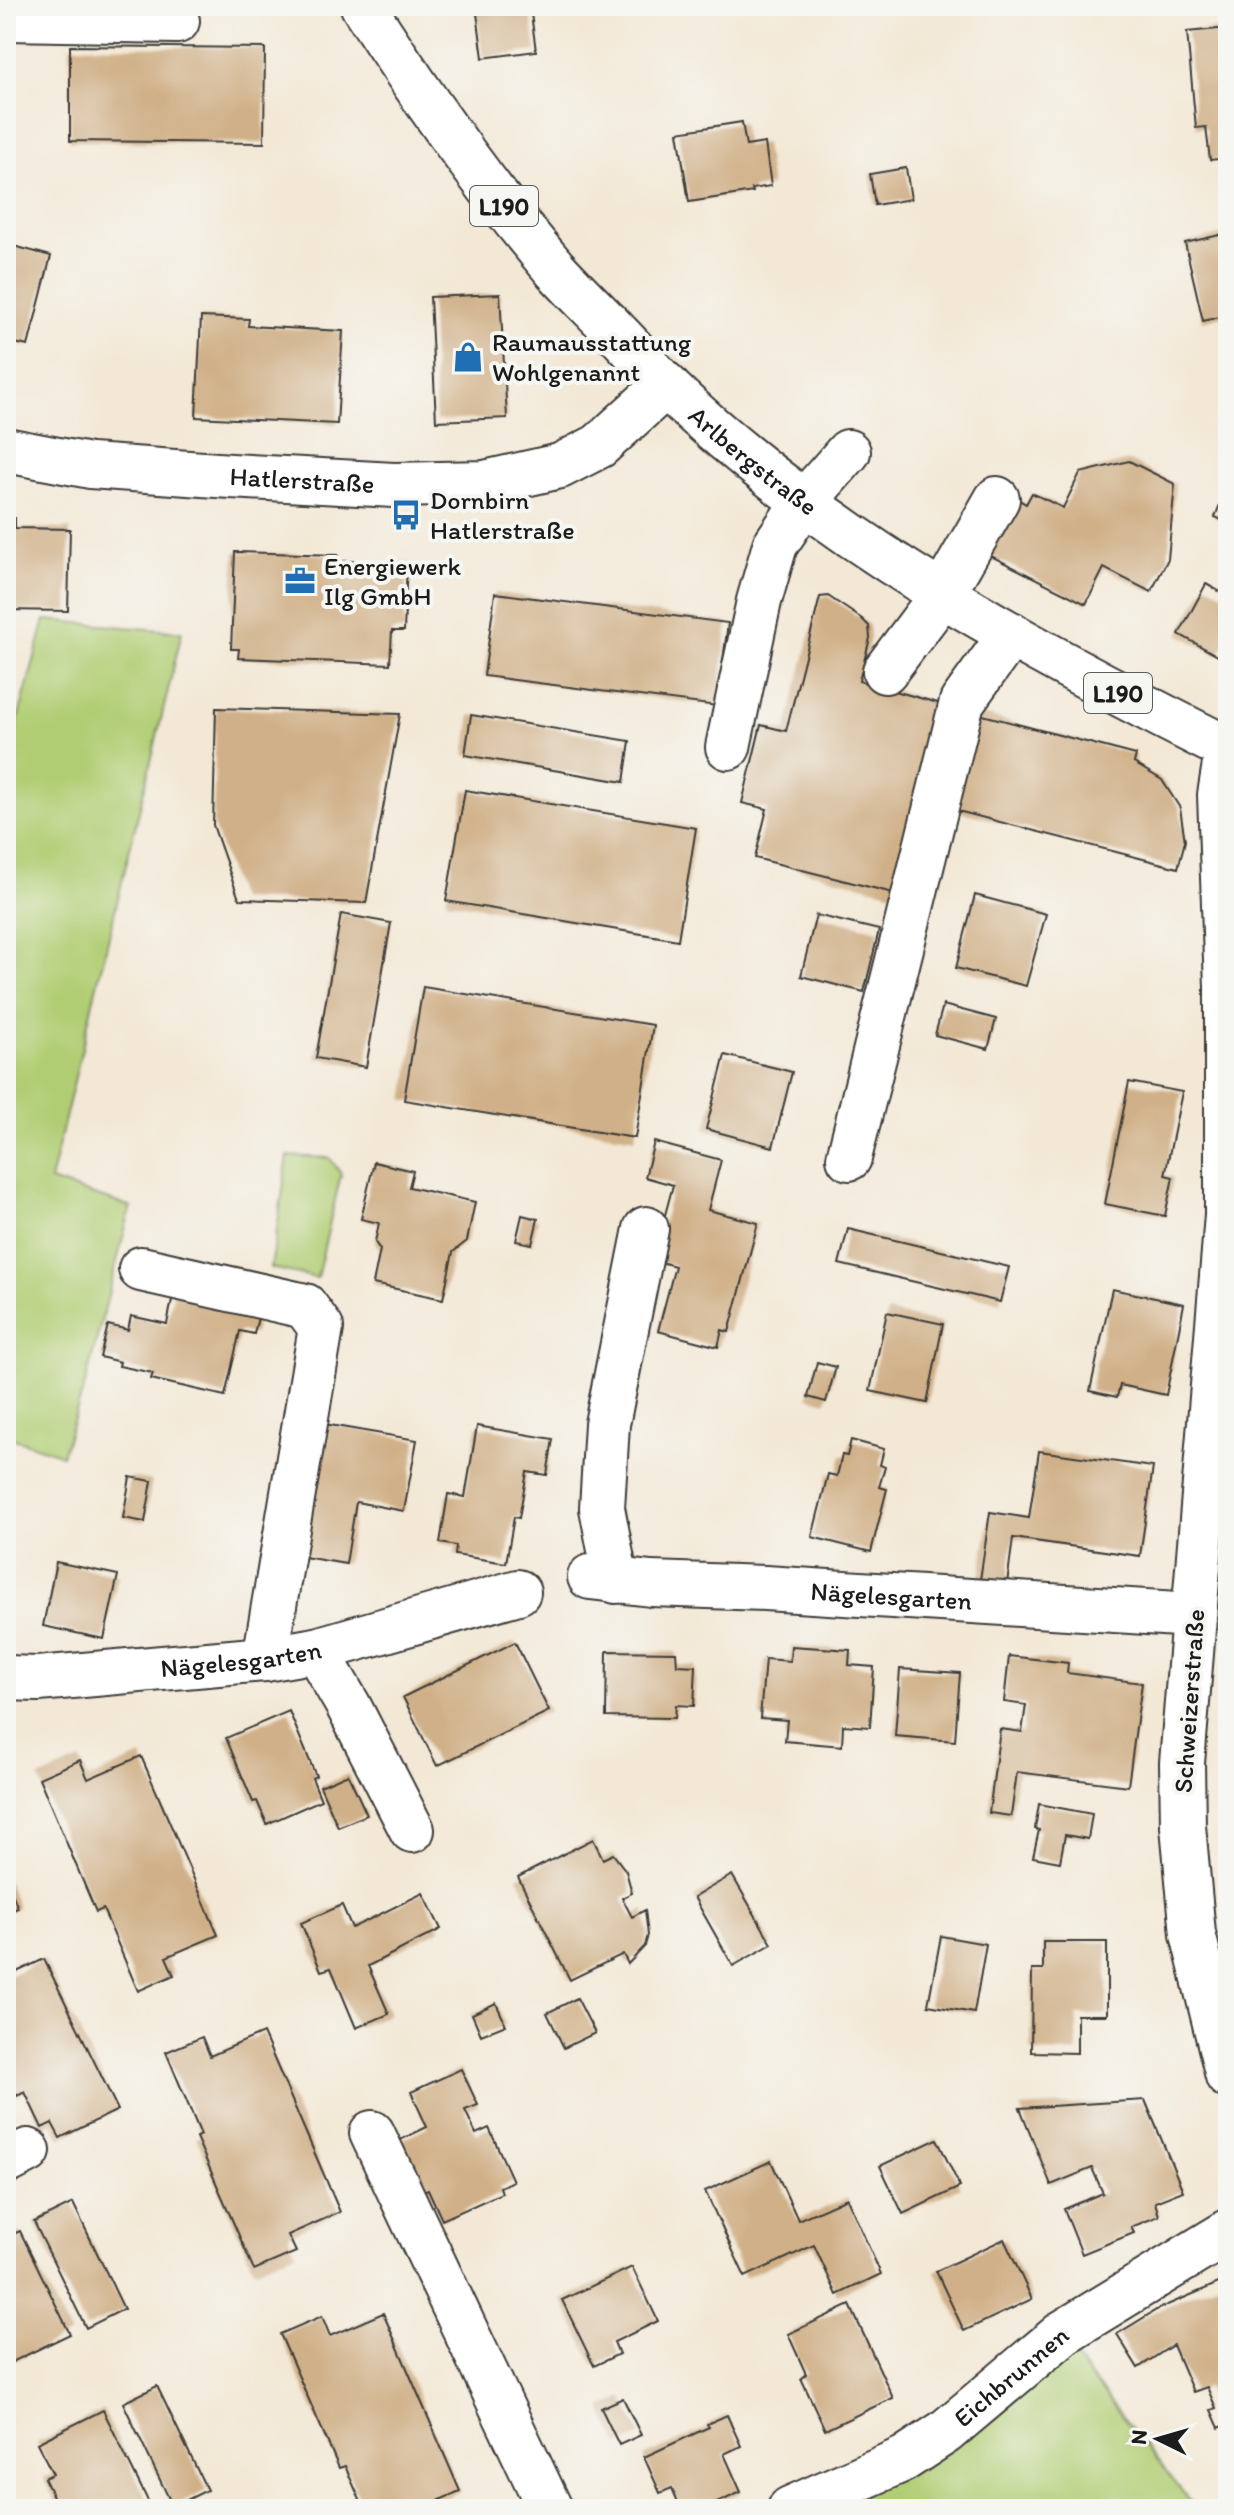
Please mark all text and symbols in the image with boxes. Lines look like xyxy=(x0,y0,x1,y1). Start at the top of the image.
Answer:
road number: L190 xyxy=(470,186,538,226)
place label: Raumausstattung Wohlgenannt xyxy=(492,326,692,388)
shop icon: Raumausstattung Wohlgenannt xyxy=(451,340,485,374)
street label: Arlbergstraße xyxy=(682,399,824,522)
street label: Hatlerstraße xyxy=(229,460,375,500)
place label: Dornbirn Hatlerstraße xyxy=(430,484,575,546)
bus stop icon: Dornbirn Hatlerstraße xyxy=(389,498,423,532)
place label: Energiewerk Ilg GmbH xyxy=(324,550,462,612)
office icon: Energiewerk Ilg GmbH xyxy=(283,564,317,598)
road number: L190 xyxy=(1084,673,1152,713)
street label: Nägelesgarten xyxy=(810,1575,973,1617)
street label: Schweizerstraße xyxy=(1167,1608,1211,1794)
street label: Nägelesgarten xyxy=(159,1633,324,1684)
street label: Eichbrunnen xyxy=(947,2319,1075,2434)
north arrow xyxy=(1118,2399,1198,2479)
text: N xyxy=(1124,2429,1153,2446)

